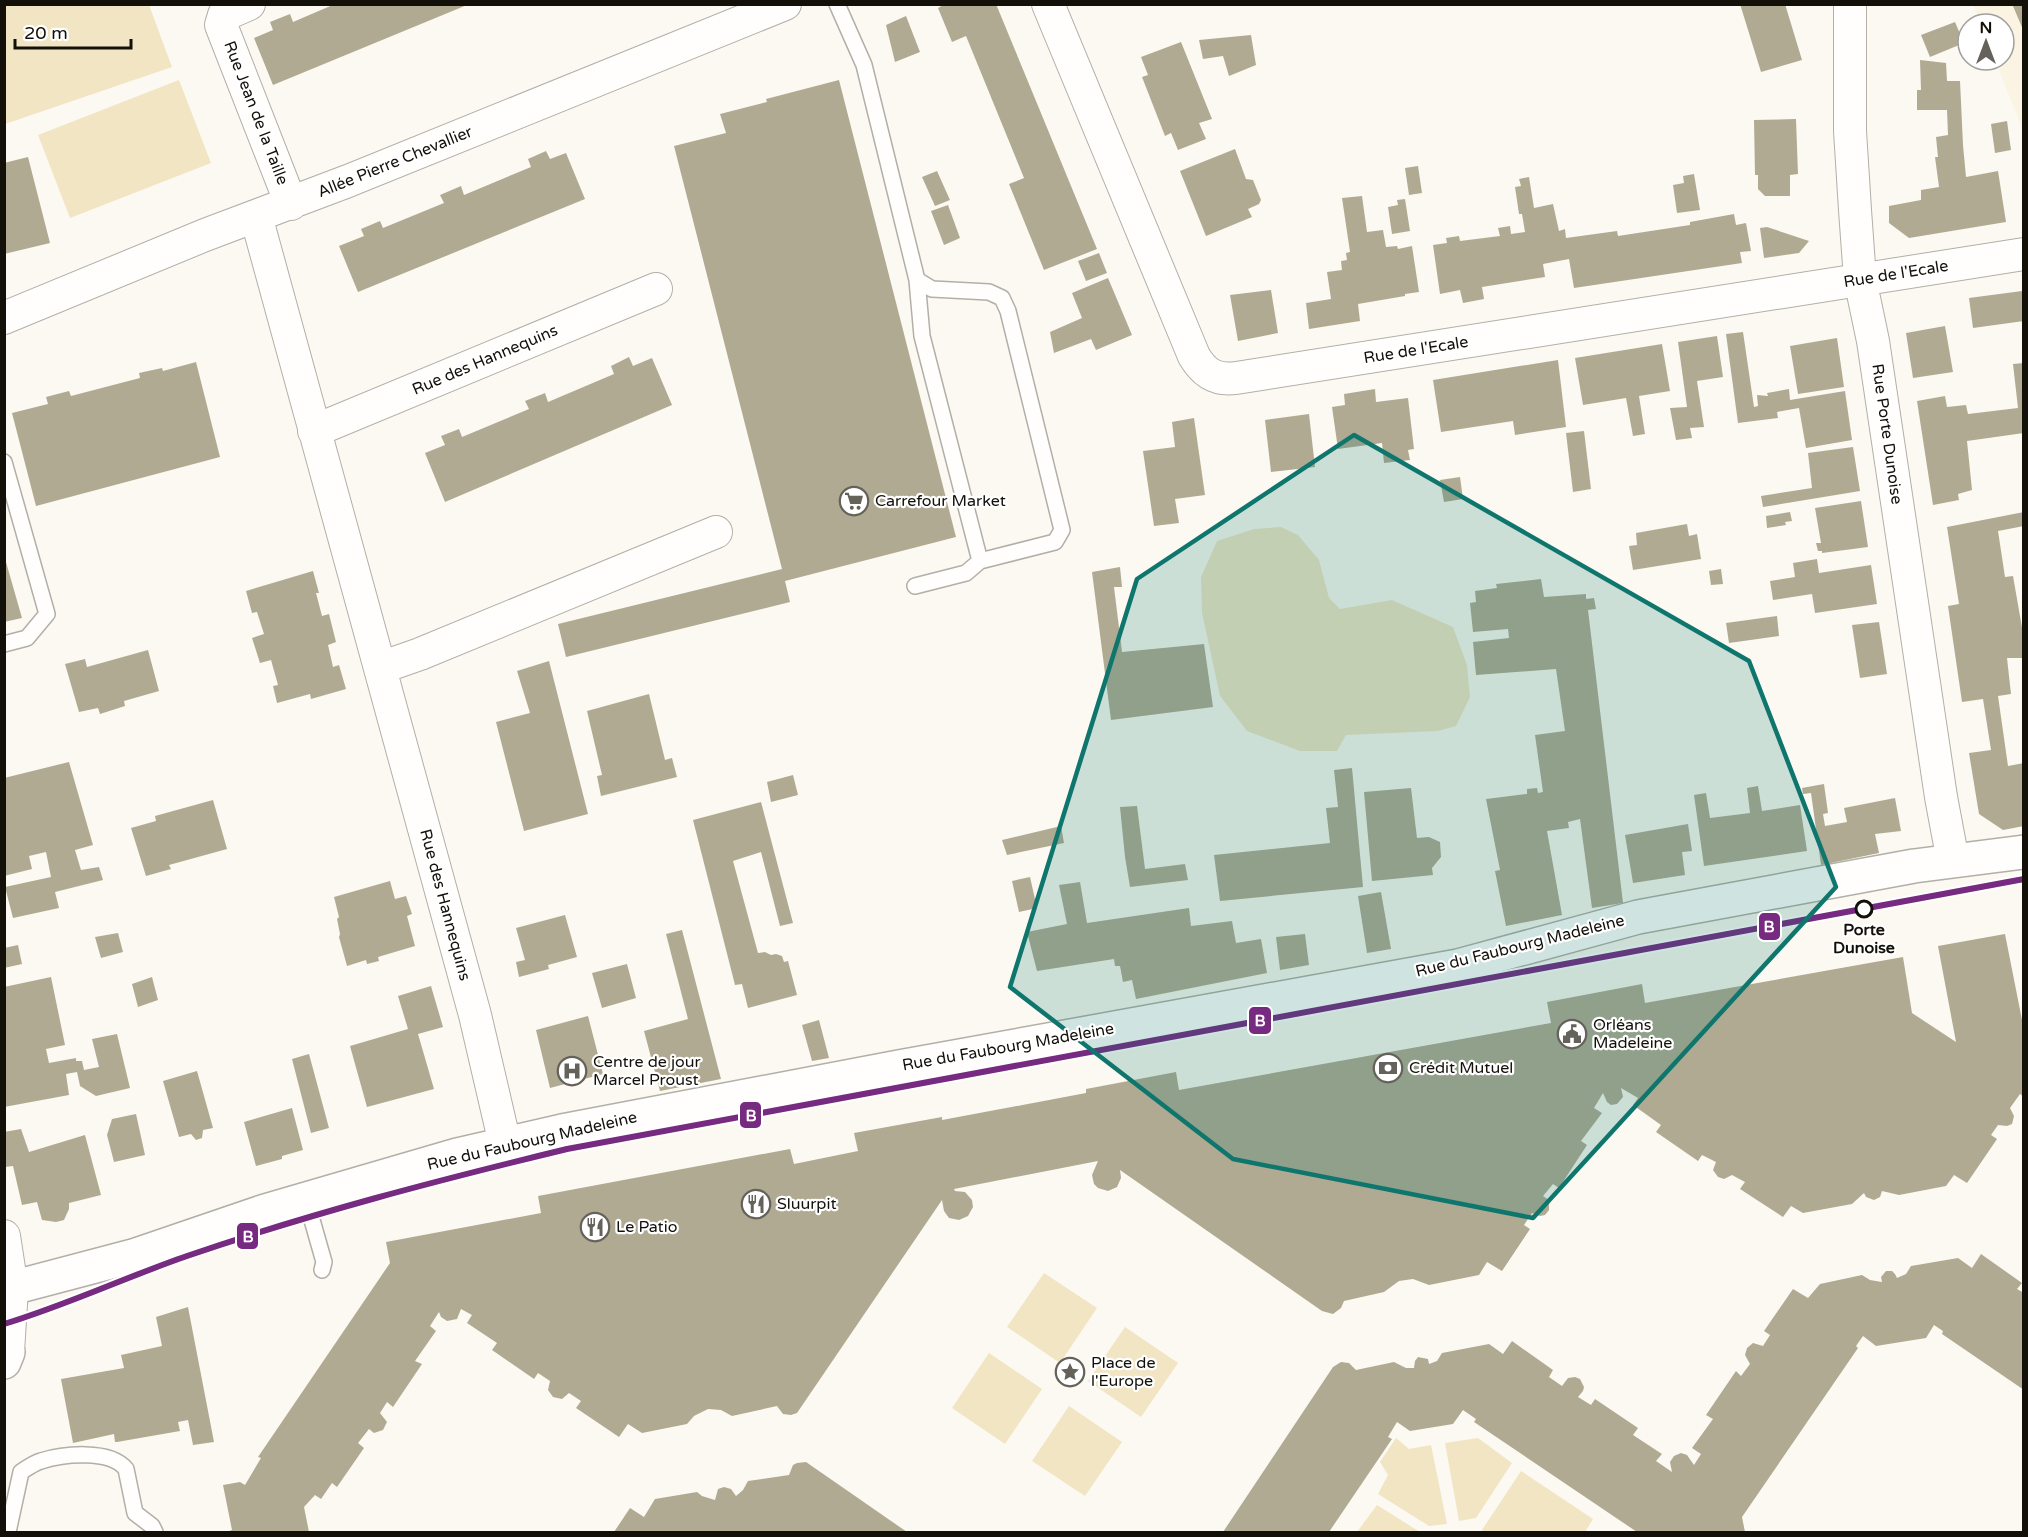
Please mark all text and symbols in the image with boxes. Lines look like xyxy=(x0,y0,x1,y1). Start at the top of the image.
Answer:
scale bar xyxy=(15,12,130,50)
north arrow xyxy=(1956,12,2016,72)
text: N xyxy=(1980,18,1992,38)
text: 20 m xyxy=(24,22,68,44)
street label: Rue Jean de la Taille xyxy=(219,38,293,188)
street label: Allée Pierre Chevallier xyxy=(315,121,476,202)
street label: Rue de l'Ecale xyxy=(1842,256,1950,292)
street label: Rue des Hannequins xyxy=(409,320,561,400)
street label: Rue de l'Ecale xyxy=(1362,332,1470,368)
street label: Rue Porte Dunoise xyxy=(1867,362,1907,506)
supermarket icon: Carrefour Market xyxy=(838,485,870,517)
place label: Carrefour Market xyxy=(875,491,1006,511)
street label: Rue des Hannequins xyxy=(415,827,475,983)
marker: Porte Dunoise xyxy=(1855,900,1873,918)
street label: Rue du Faubourg Madeleine xyxy=(1413,910,1627,982)
line badge: B xyxy=(1758,912,1781,941)
text: B xyxy=(1763,917,1775,937)
place label: Porte Dunoise xyxy=(1833,920,1895,958)
line badge: B xyxy=(1248,1006,1272,1035)
text: B xyxy=(1254,1011,1266,1031)
place label: Orléans Madeleine xyxy=(1593,1015,1672,1053)
public building icon: Orléans Madeleine xyxy=(1556,1018,1588,1050)
street label: Rue du Faubourg Madeleine xyxy=(901,1019,1115,1075)
place label: Centre de jour Marcel Proust xyxy=(593,1052,702,1090)
bank icon: Crédit Mutuel xyxy=(1372,1052,1404,1084)
hospital icon: Centre de jour Marcel Proust xyxy=(556,1055,588,1087)
place label: Crédit Mutuel xyxy=(1409,1058,1513,1078)
line badge: B xyxy=(739,1101,762,1129)
text: B xyxy=(745,1106,757,1126)
street label: Rue du Faubourg Madeleine xyxy=(425,1107,639,1175)
restaurant icon: Sluurpit xyxy=(740,1188,772,1220)
place label: Sluurpit xyxy=(777,1194,837,1214)
restaurant icon: Le Patio xyxy=(579,1211,611,1243)
place label: Le Patio xyxy=(616,1217,677,1237)
line badge: B xyxy=(236,1222,259,1250)
text: B xyxy=(242,1227,254,1247)
place label: Place de l'Europe xyxy=(1091,1353,1155,1391)
place icon: Place de l'Europe xyxy=(1054,1356,1086,1388)

